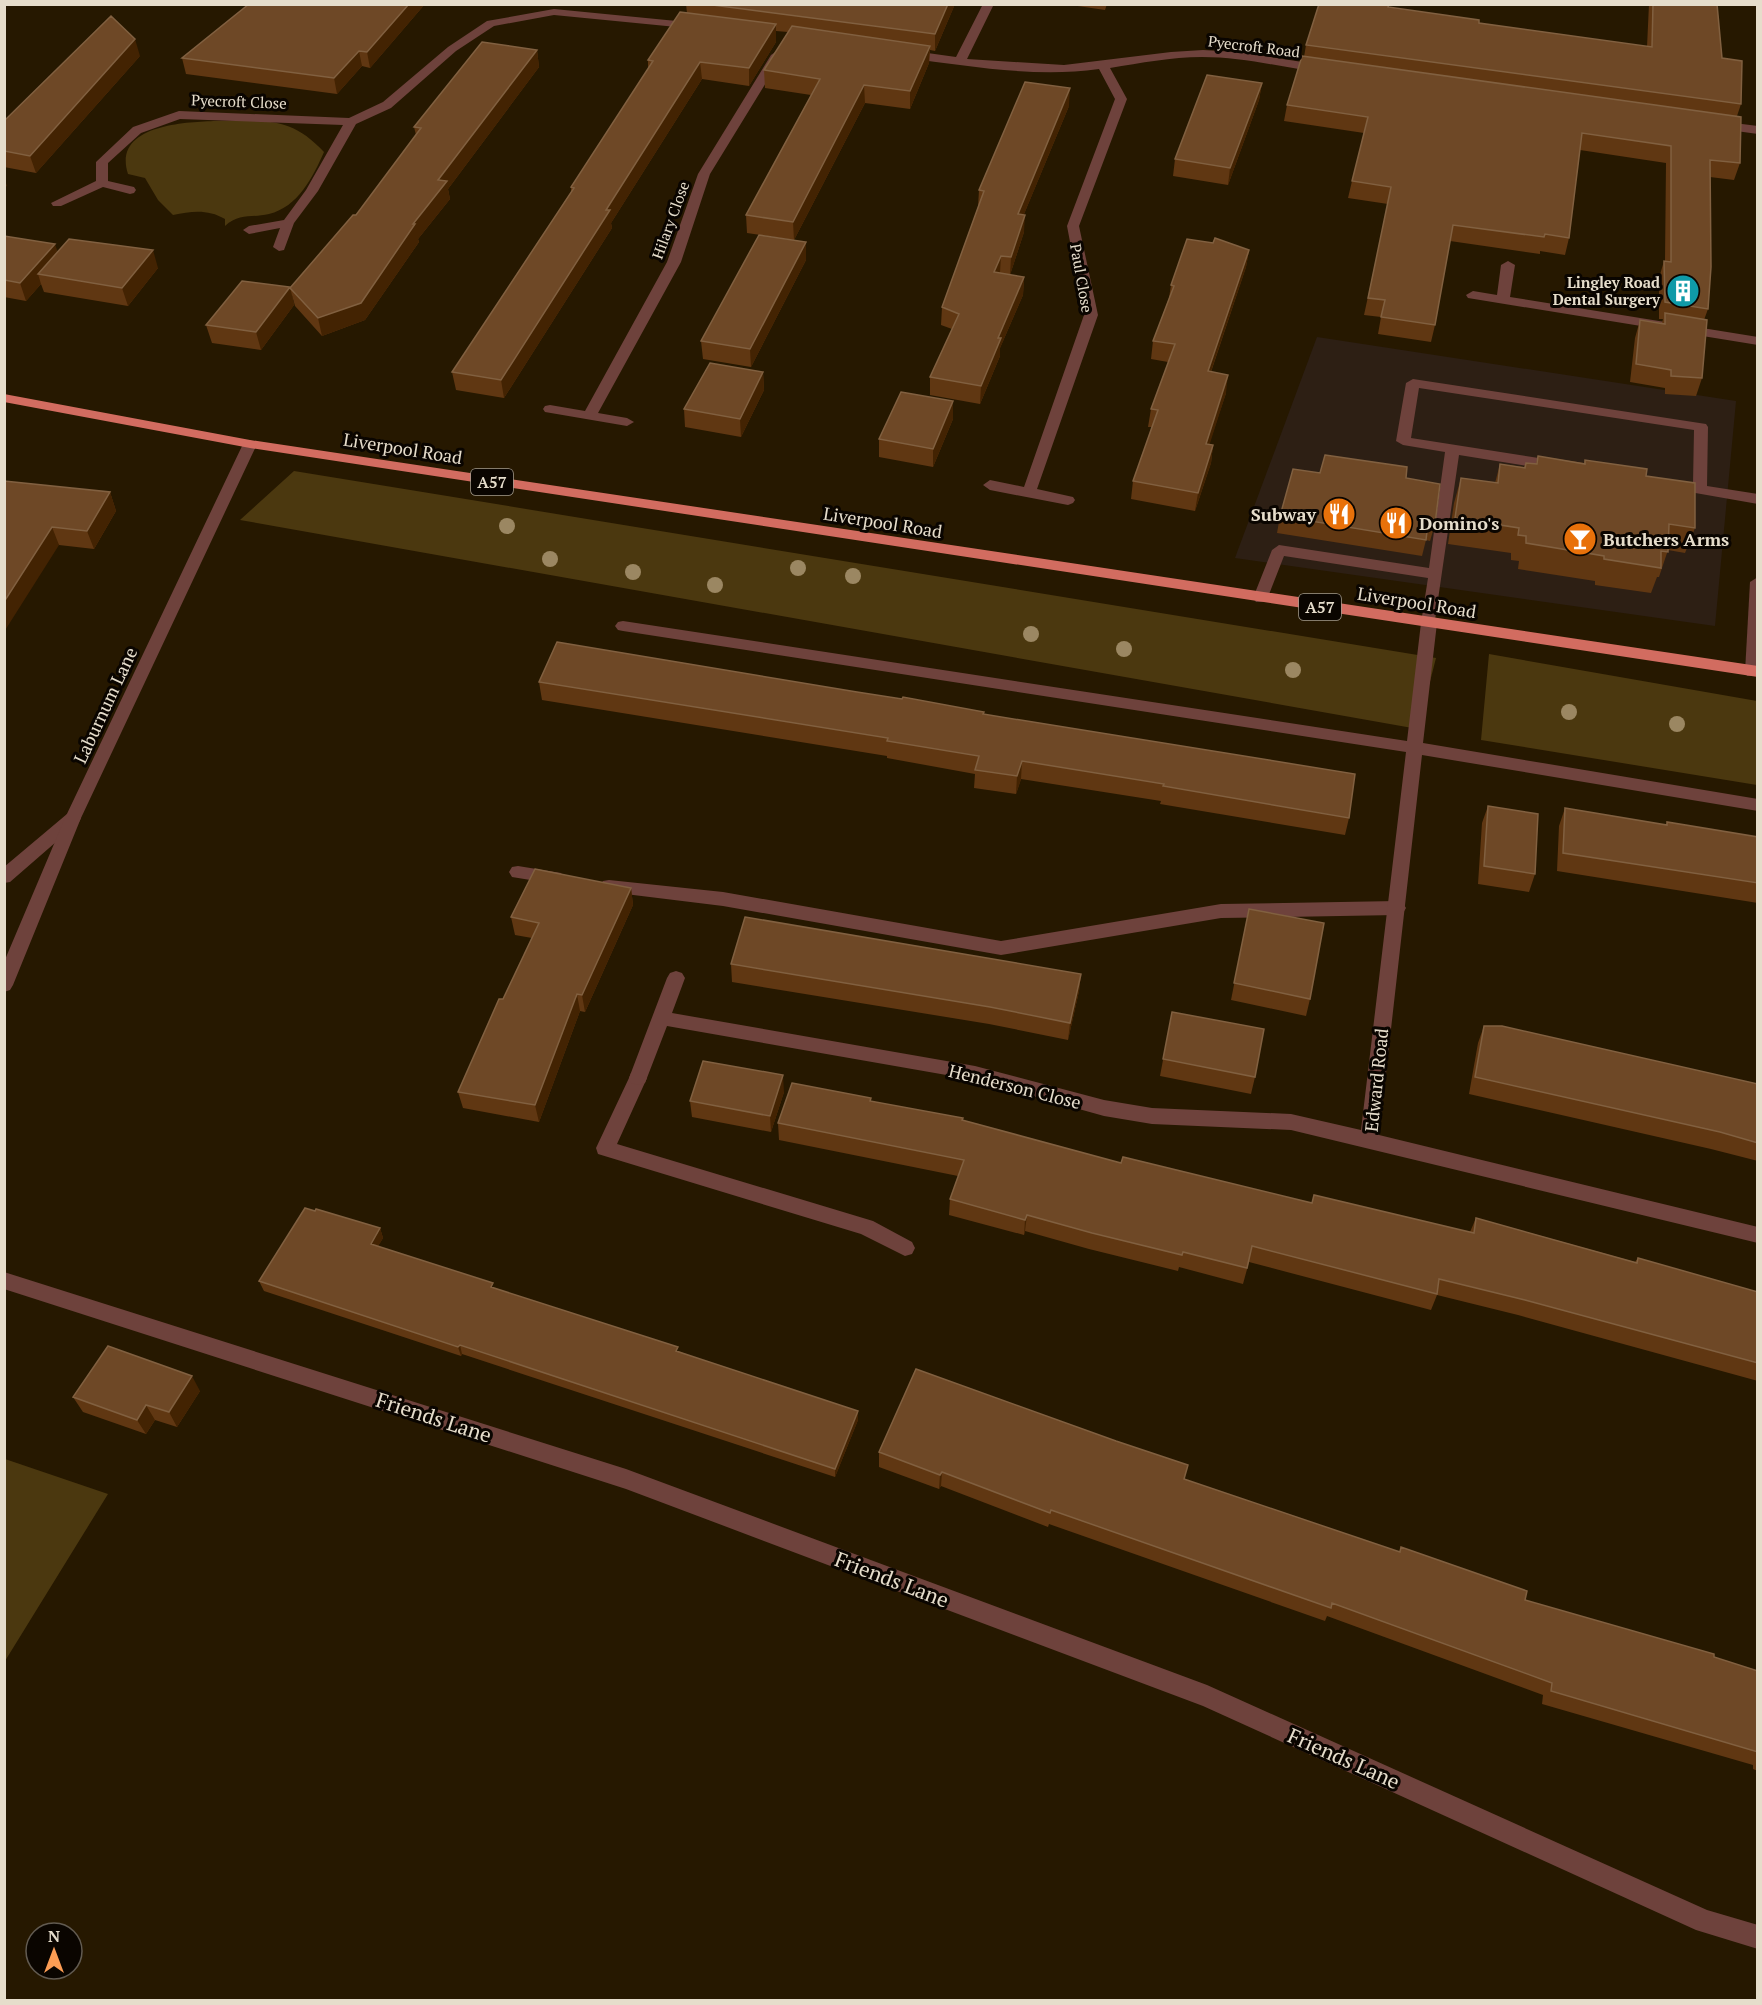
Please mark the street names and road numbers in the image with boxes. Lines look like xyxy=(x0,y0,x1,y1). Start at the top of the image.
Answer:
street label: Pyecroft Road xyxy=(1207,30,1301,62)
street label: Pyecroft Close xyxy=(191,89,287,113)
street label: Hilary Close xyxy=(647,178,693,262)
street label: Paul Close xyxy=(1066,242,1098,314)
street label: Liverpool Road xyxy=(342,427,464,469)
road number: A57 xyxy=(471,469,513,495)
street label: Liverpool Road xyxy=(822,501,944,543)
street label: Liverpool Road xyxy=(1356,581,1478,623)
road number: A57 xyxy=(1299,594,1341,620)
street label: Laburnum Lane xyxy=(68,643,142,767)
street label: Edward Road xyxy=(1359,1027,1393,1133)
street label: Henderson Close xyxy=(946,1058,1084,1114)
street label: Friends Lane xyxy=(373,1385,495,1449)
street label: Friends Lane xyxy=(831,1544,953,1614)
street label: Friends Lane xyxy=(1284,1721,1404,1795)

